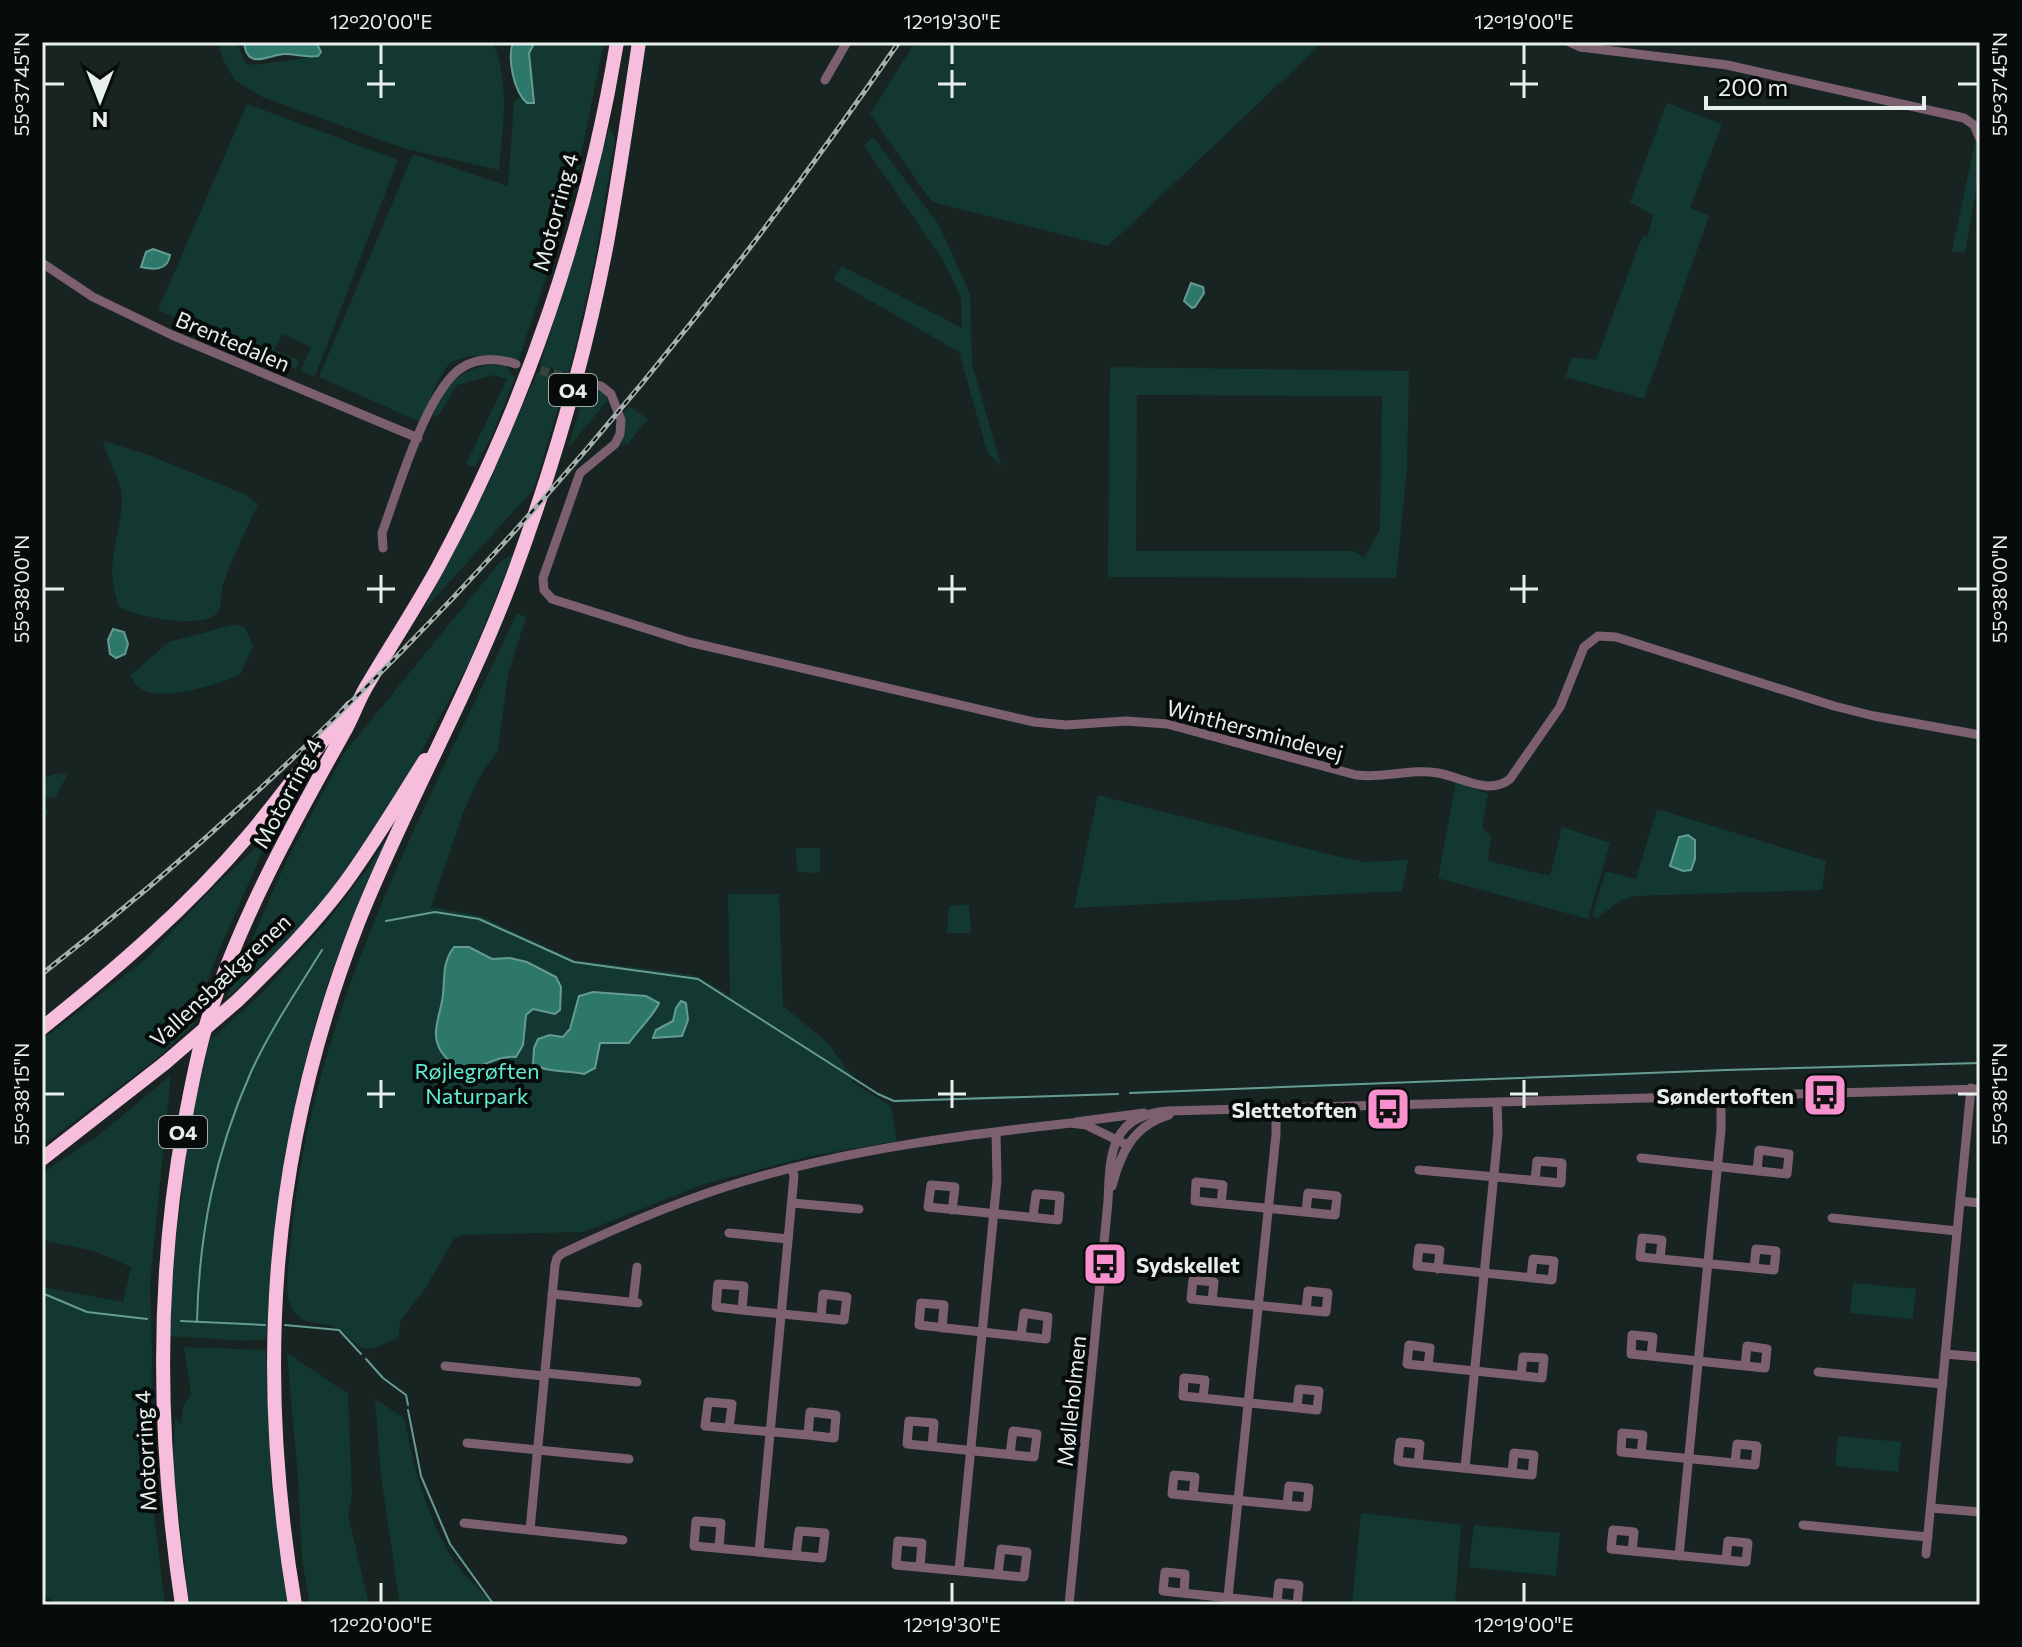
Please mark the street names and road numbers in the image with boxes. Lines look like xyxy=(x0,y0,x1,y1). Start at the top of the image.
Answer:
street label: Motorring 4 xyxy=(526,150,584,274)
street label: Brentedalen xyxy=(172,305,294,377)
road number: O4 xyxy=(549,374,597,406)
street label: Winthersmindevej xyxy=(1164,693,1346,767)
street label: Motorring 4 xyxy=(247,733,327,853)
street label: Vallensbækgrenen xyxy=(144,908,296,1052)
road number: O4 xyxy=(159,1116,207,1148)
street label: Mølleholmen xyxy=(1051,1334,1091,1468)
street label: Motorring 4 xyxy=(128,1390,162,1512)

